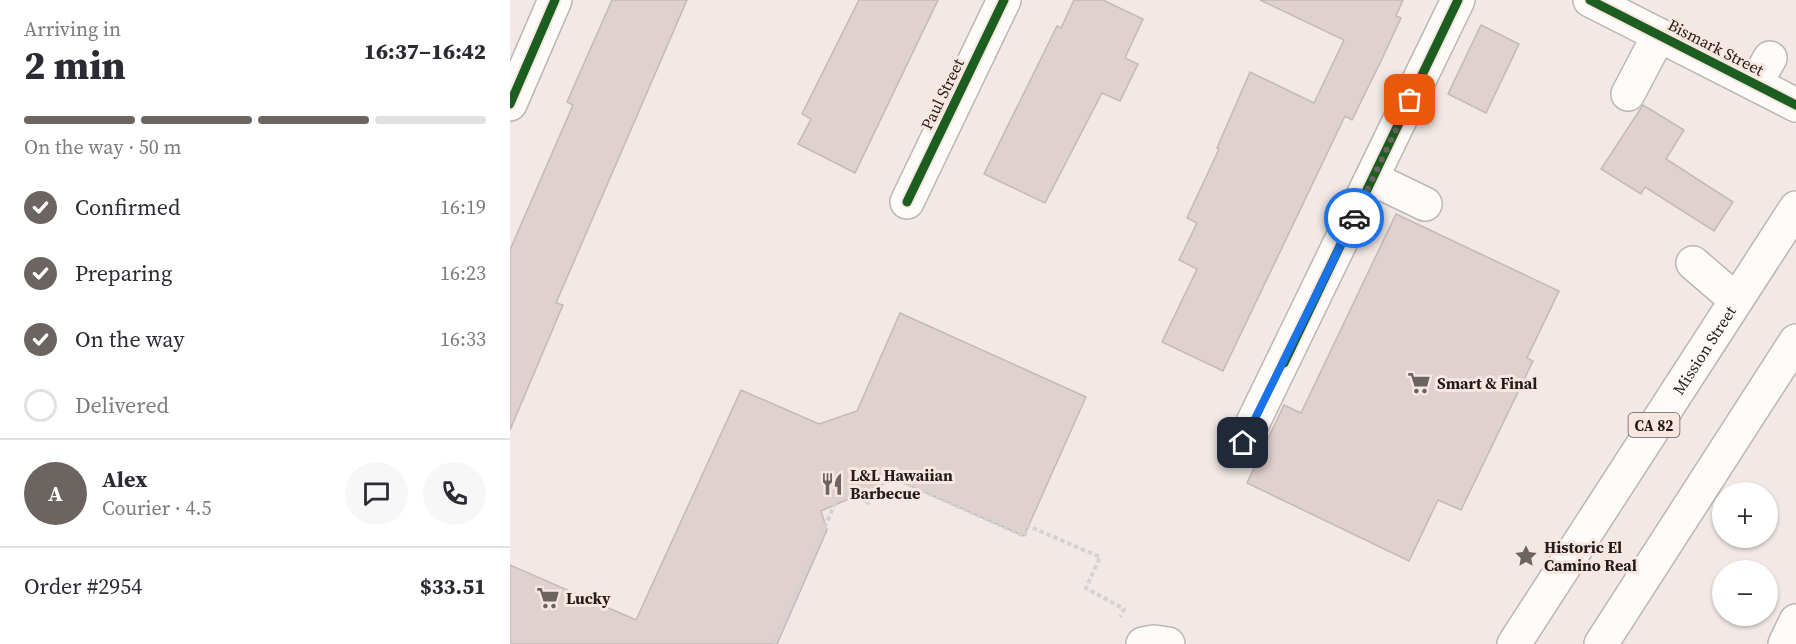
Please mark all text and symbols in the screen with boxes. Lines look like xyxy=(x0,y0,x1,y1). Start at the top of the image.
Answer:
street label: Bismark Street xyxy=(1664,13,1768,81)
text: Arriving in xyxy=(24,15,121,43)
text: 16:37–16:42 xyxy=(364,36,486,66)
text: 2 min xyxy=(24,39,126,92)
street label: Paul Street xyxy=(915,54,969,133)
pin xyxy=(1384,74,1435,125)
icon: bag xyxy=(1393,83,1426,116)
text: On the way · 50 m xyxy=(24,133,181,161)
courier xyxy=(1324,188,1384,248)
icon: check xyxy=(24,191,57,224)
text: Confirmed xyxy=(75,192,180,222)
text: 16:19 xyxy=(440,193,486,221)
icon: car xyxy=(1338,202,1371,235)
icon: check xyxy=(24,257,57,290)
text: Preparing xyxy=(75,258,172,288)
text: 16:23 xyxy=(440,259,486,287)
street label: Mission Street xyxy=(1667,301,1741,399)
icon: check xyxy=(24,323,57,356)
text: On the way xyxy=(75,324,184,354)
text: 16:33 xyxy=(440,325,486,353)
supermarket icon: Smart & Final xyxy=(1406,370,1432,396)
place label: Smart & Final xyxy=(1437,372,1538,394)
text: Delivered xyxy=(75,390,169,420)
road number: CA 82 xyxy=(1628,413,1680,437)
pin xyxy=(1217,417,1268,468)
icon: home xyxy=(1226,426,1259,459)
button: chat xyxy=(345,462,408,525)
button: phone xyxy=(423,462,486,525)
text: Alex xyxy=(102,464,147,494)
place label: L&L Hawaiian Barbecue xyxy=(850,464,953,504)
restaurant icon: L&L Hawaiian Barbecue xyxy=(819,471,845,497)
text: A xyxy=(48,478,63,508)
map controls xyxy=(1712,482,1778,626)
button: + xyxy=(1712,482,1778,548)
text: Courier · 4.5 xyxy=(102,494,211,522)
place label: Historic El Camino Real xyxy=(1544,536,1637,576)
place icon: Historic El Camino Real xyxy=(1513,543,1539,569)
button: − xyxy=(1712,560,1778,626)
text: Order #2954 xyxy=(24,571,142,601)
text: $33.51 xyxy=(420,571,486,601)
supermarket icon: Lucky xyxy=(535,585,561,611)
place label: Lucky xyxy=(566,587,611,609)

